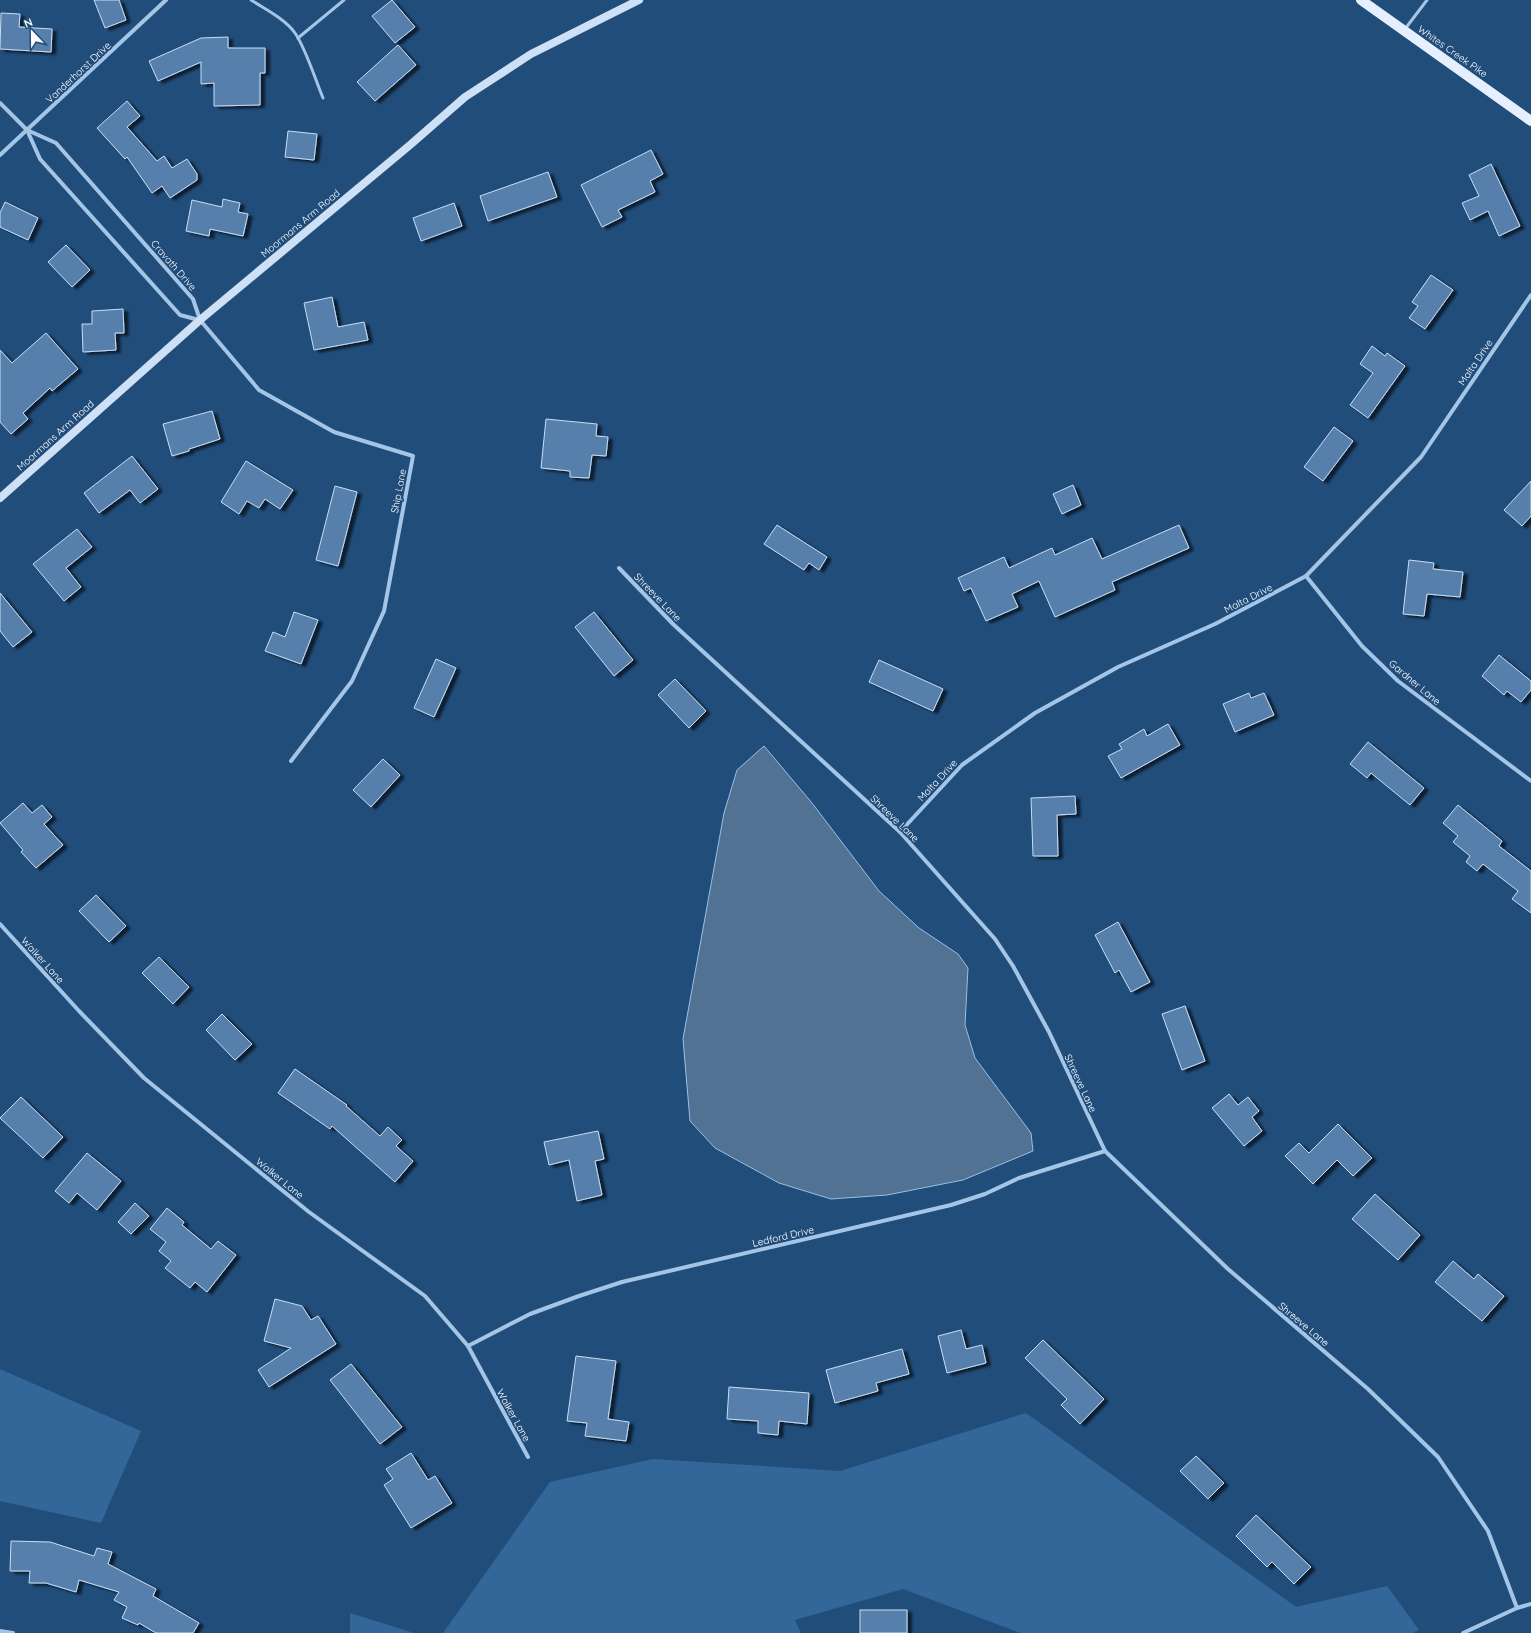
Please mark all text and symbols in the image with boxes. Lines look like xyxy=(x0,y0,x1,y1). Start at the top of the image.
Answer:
north arrow xyxy=(12,12,52,52)
text: N xyxy=(22,15,35,31)
street label: Whites Creek Pike xyxy=(1415,22,1490,81)
street label: Vanderhorst Drive xyxy=(43,39,114,106)
street label: Moormans Arm Road xyxy=(258,186,343,260)
street label: Cravath Drive xyxy=(148,237,200,294)
street label: Malta Drive xyxy=(1455,336,1496,388)
street label: Moormans Arm Road xyxy=(14,397,97,474)
street label: Ship Lane xyxy=(388,467,409,514)
street label: Shreeve Lane xyxy=(631,570,684,625)
street label: Malta Drive xyxy=(1222,581,1275,616)
street label: Gardner Lane xyxy=(1386,657,1444,708)
street label: Malta Drive xyxy=(915,756,960,804)
street label: Shreeve Lane xyxy=(868,792,922,845)
street label: Walker Lane xyxy=(18,934,67,987)
street label: Shreeve Lane xyxy=(1061,1052,1100,1115)
street label: Walker Lane xyxy=(253,1155,307,1202)
street label: Ledford Drive xyxy=(751,1223,815,1250)
street label: Shreeve Lane xyxy=(1276,1299,1332,1350)
street label: Walker Lane xyxy=(494,1387,533,1444)

